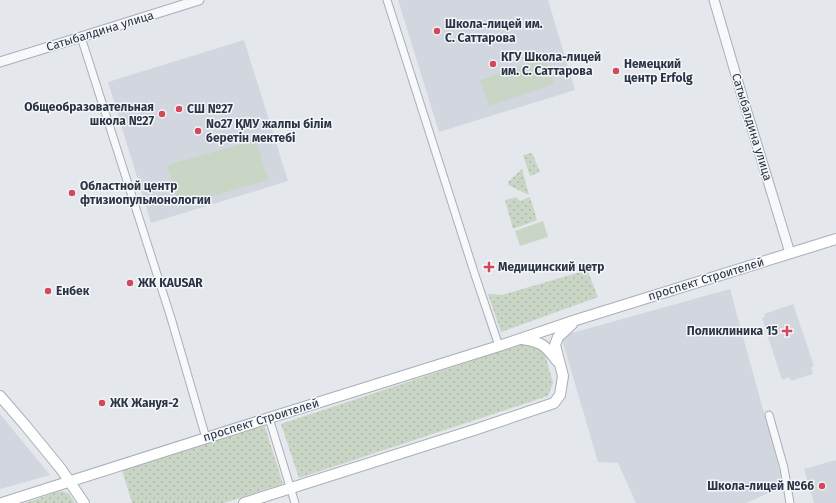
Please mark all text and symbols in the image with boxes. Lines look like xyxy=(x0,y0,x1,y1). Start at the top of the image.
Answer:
street label: Сатыбалдина улица xyxy=(45,8,155,54)
place label: Школа-лицей им. С. Саттарова xyxy=(445,17,543,45)
marker: Школа-лицей им. С. Саттарова xyxy=(432,26,442,36)
place label: КГУ Школа-лицей им. С. Саттарова xyxy=(501,50,601,78)
place label: Немецкий центр Erfolg xyxy=(624,57,693,85)
marker: КГУ Школа-лицей им. С. Саттарова xyxy=(488,59,498,69)
marker: Немецкий центр Erfolg xyxy=(611,66,621,76)
street label: Сатыбалдина улица xyxy=(729,72,775,182)
place label: Общеобразовательная школа №27 xyxy=(24,100,154,128)
place label: СШ №27 xyxy=(187,102,233,116)
marker: СШ №27 xyxy=(174,104,184,114)
marker: Общеобразовательная школа №27 xyxy=(157,109,167,119)
place label: No27 ҚМУ жалпы білім беретін мектебі xyxy=(206,117,332,145)
marker: No27 ҚМУ жалпы білім беретін мектебі xyxy=(193,126,203,136)
place label: Областной центр фтизиопульмонологии xyxy=(80,179,211,207)
marker: Областной центр фтизиопульмонологии xyxy=(67,188,77,198)
street label: проспект Строителей xyxy=(646,255,766,303)
place label: Медицинский цетр xyxy=(498,260,604,274)
marker: Медицинский цетр xyxy=(483,261,495,273)
place label: ЖК KAUSAR xyxy=(137,276,203,290)
marker: ЖК KAUSAR xyxy=(125,278,135,288)
place label: Енбек xyxy=(56,284,90,298)
marker: Енбек xyxy=(43,286,53,296)
place label: Поликлиника 15 xyxy=(687,324,779,338)
marker: Поликлиника 15 xyxy=(781,325,793,337)
place label: ЖК Жануя-2 xyxy=(109,396,179,410)
street label: проспект Строителей xyxy=(201,396,321,444)
marker: ЖК Жануя-2 xyxy=(97,398,107,408)
place label: Школа-лицей №66 xyxy=(707,479,814,493)
marker: Школа-лицей №66 xyxy=(817,481,827,491)

